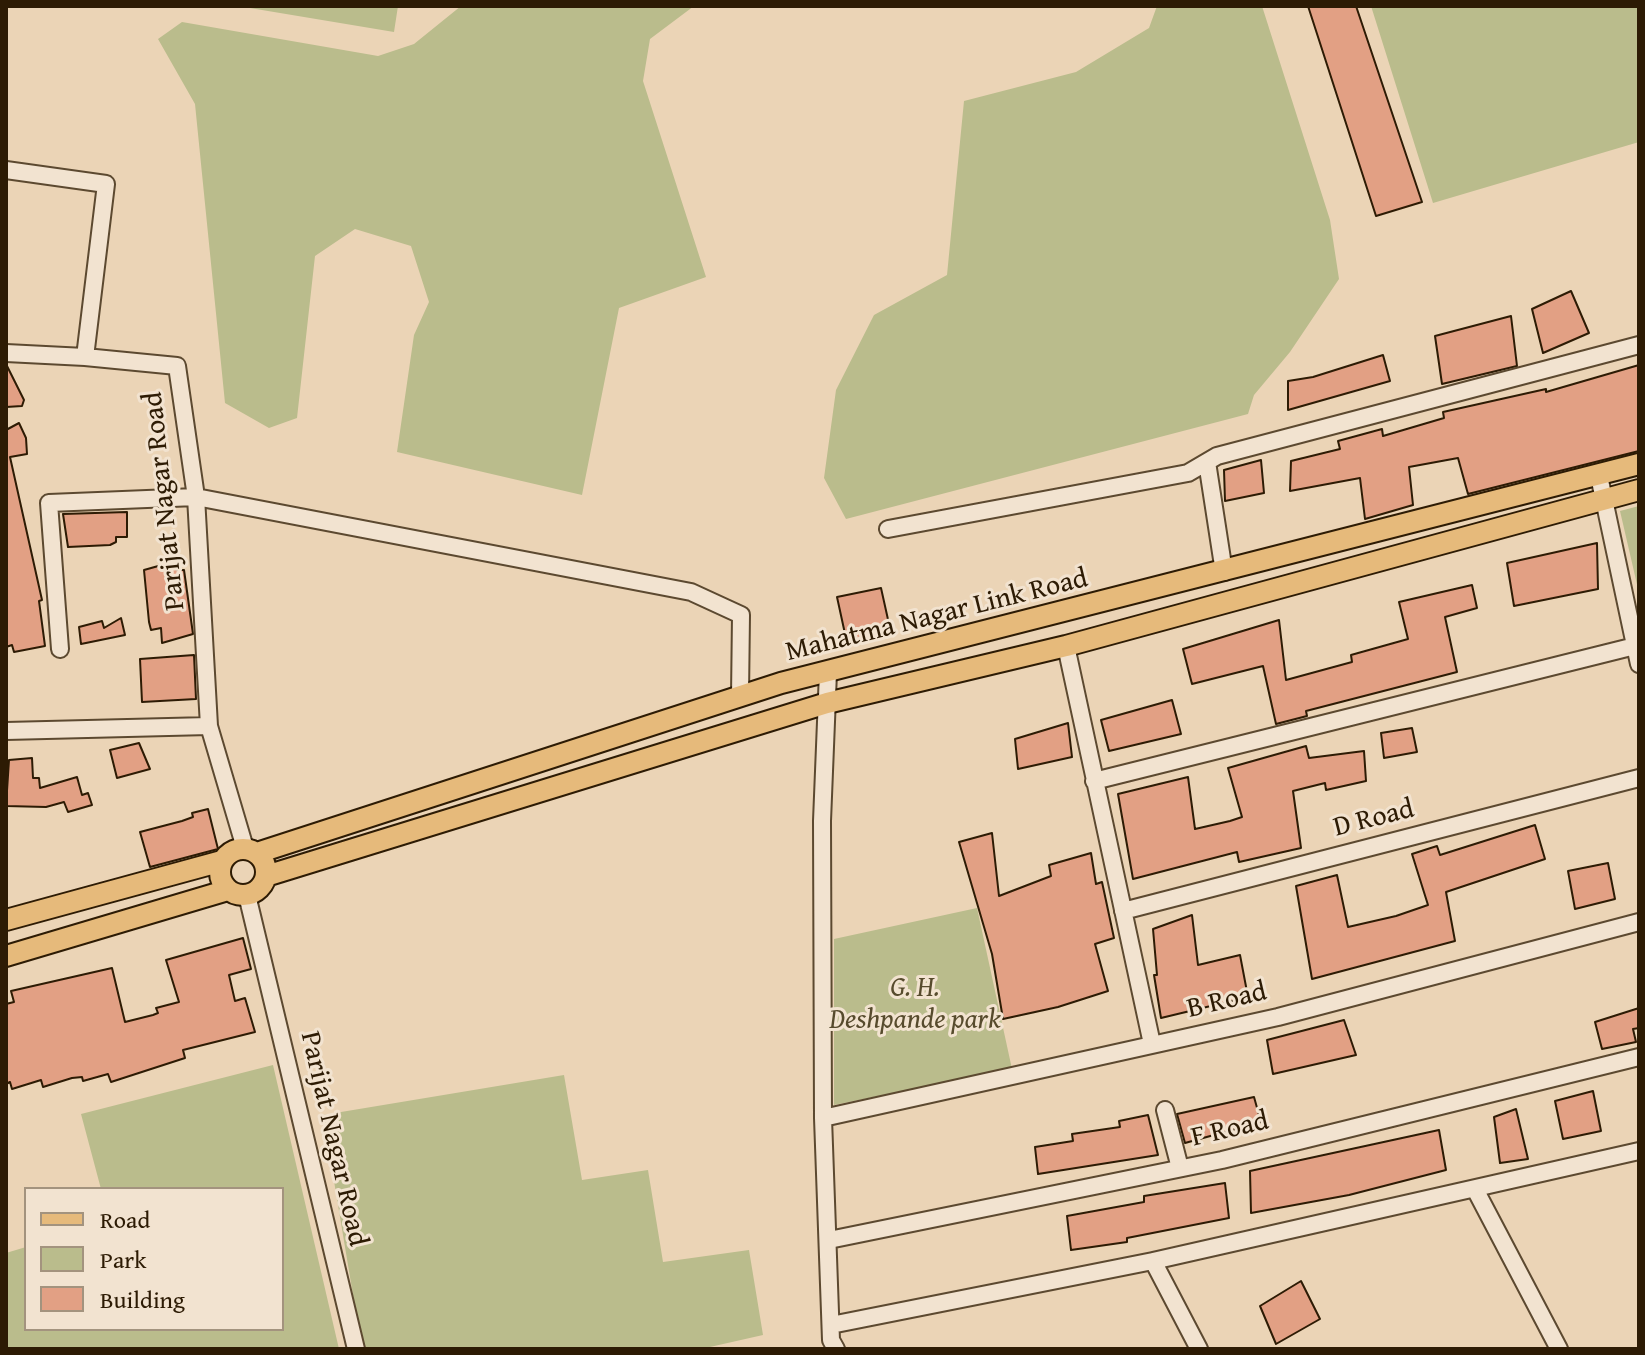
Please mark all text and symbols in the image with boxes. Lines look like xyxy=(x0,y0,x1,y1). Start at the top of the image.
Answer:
street label: Parijat Nagar Road xyxy=(137,390,193,612)
street label: Mahatma Nagar Link Road xyxy=(783,562,1091,670)
street label: D Road xyxy=(1330,793,1418,845)
park label: G. H. Deshpande park xyxy=(829,972,1001,1038)
street label: B Road xyxy=(1184,976,1270,1026)
street label: Parijat Nagar Road xyxy=(292,1028,374,1250)
street label: F Road xyxy=(1188,1105,1272,1155)
legend xyxy=(24,1187,284,1331)
text: Road xyxy=(100,1202,150,1237)
text: Park xyxy=(100,1242,146,1277)
text: Building xyxy=(100,1282,185,1317)

